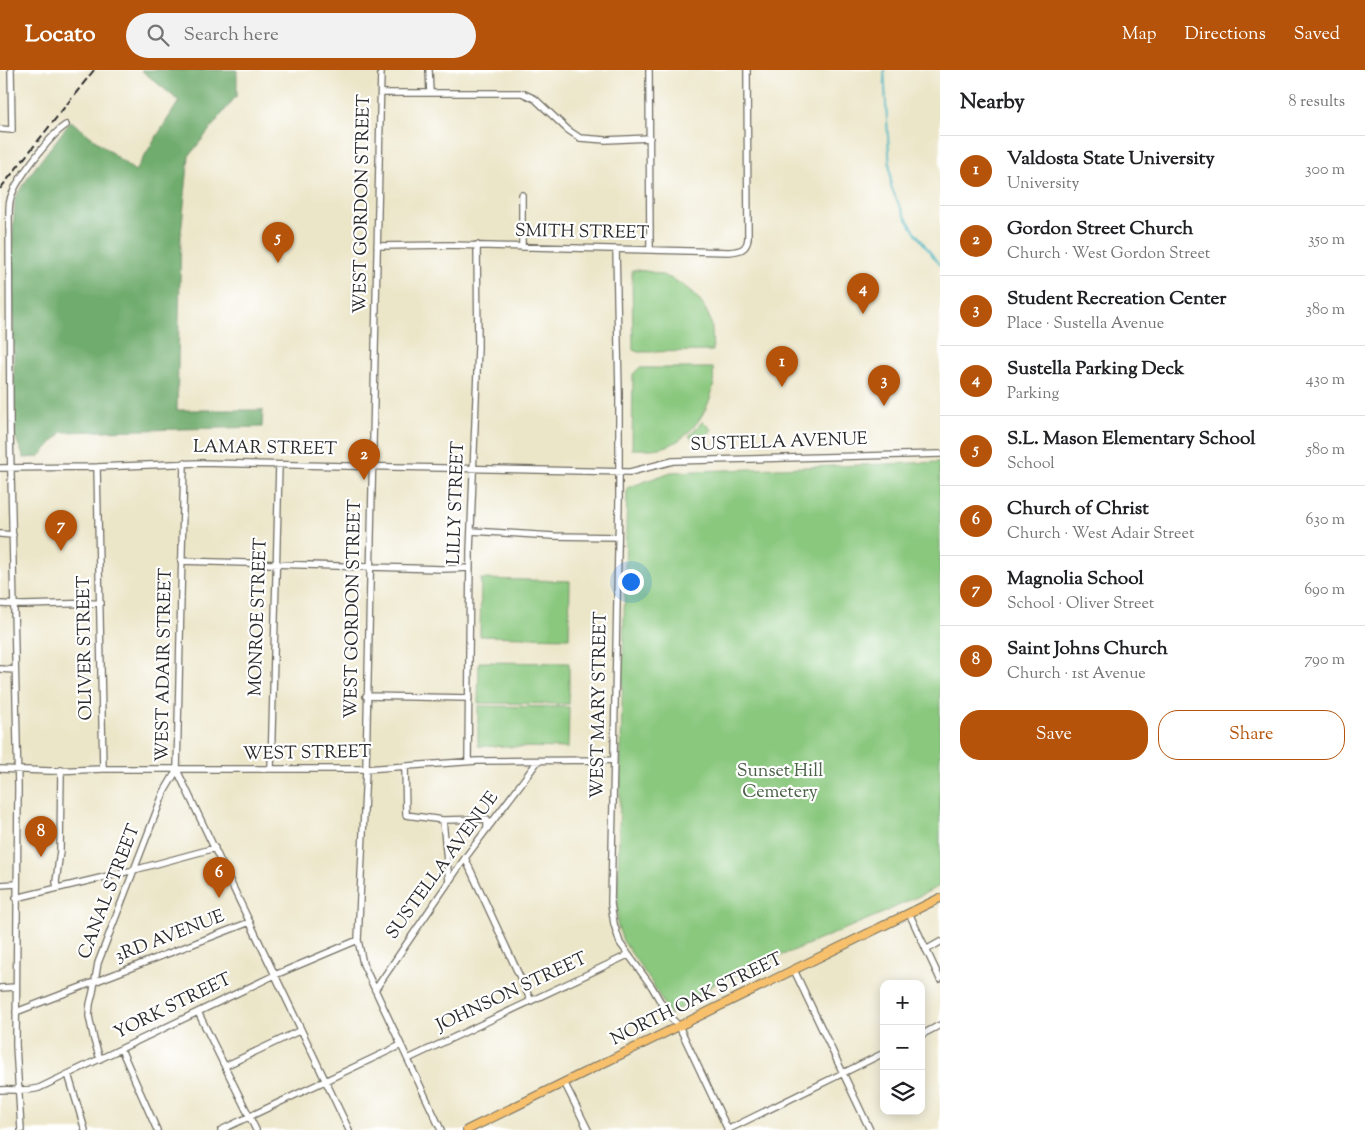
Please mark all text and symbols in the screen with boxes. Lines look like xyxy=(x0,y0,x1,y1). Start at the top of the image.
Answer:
search box xyxy=(126,13,476,58)
text: Locato xyxy=(25,18,96,52)
icon: search xyxy=(144,21,172,49)
text: Search here xyxy=(184,22,279,49)
text: Map xyxy=(1122,22,1157,48)
text: Directions xyxy=(1185,22,1266,48)
text: Saved xyxy=(1294,22,1340,48)
text: Nearby xyxy=(960,88,1025,118)
text: 8 results xyxy=(1289,91,1345,114)
street label: WEST GORDON STREET xyxy=(348,94,378,314)
text: Valdosta State University xyxy=(1007,146,1215,173)
text: 1 xyxy=(973,159,979,182)
text: 300 m xyxy=(1305,159,1345,182)
text: University xyxy=(1007,173,1080,196)
text: Gordon Street Church xyxy=(1007,216,1193,243)
street label: SMITH STREET xyxy=(515,219,650,247)
pin: 5 xyxy=(262,222,294,263)
text: 2 xyxy=(972,229,980,252)
text: 350 m xyxy=(1308,229,1345,252)
text: Church · West Gordon Street xyxy=(1007,243,1210,266)
pin: 4 xyxy=(847,273,879,314)
text: Student Recreation Center xyxy=(1007,286,1226,313)
text: 3 xyxy=(973,299,979,322)
text: 380 m xyxy=(1305,299,1345,322)
text: Place · Sustella Avenue xyxy=(1007,313,1164,336)
pin: 1 xyxy=(766,346,798,387)
text: Sustella Parking Deck xyxy=(1007,356,1184,383)
pin: 3 xyxy=(868,365,900,406)
text: 4 xyxy=(972,369,980,392)
text: 430 m xyxy=(1306,369,1345,392)
text: Parking xyxy=(1007,383,1059,406)
text: S.L. Mason Elementary School xyxy=(1007,426,1256,453)
street label: SUSTELLA AVENUE xyxy=(690,427,868,459)
street label: LAMAR STREET xyxy=(193,435,338,463)
pin: 2 xyxy=(348,439,380,480)
text: 5 xyxy=(973,439,979,462)
text: 580 m xyxy=(1306,439,1345,462)
street label: LILLY STREET xyxy=(442,440,472,565)
text: School xyxy=(1007,453,1055,476)
text: Church of Christ xyxy=(1007,496,1149,523)
street label: WEST GORDON STREET xyxy=(339,499,369,719)
text: 6 xyxy=(972,509,980,532)
text: 630 m xyxy=(1306,509,1345,532)
pin: 7 xyxy=(45,510,77,551)
text: Church · West Adair Street xyxy=(1007,523,1194,546)
street label: MONROE STREET xyxy=(243,537,275,697)
text: Magnolia School xyxy=(1007,566,1144,593)
street label: WEST ADAIR STREET xyxy=(150,567,180,762)
your location xyxy=(618,569,644,595)
street label: OLIVER STREET xyxy=(72,575,100,721)
text: 7 xyxy=(972,579,980,602)
text: 690 m xyxy=(1304,579,1345,602)
text: School · Oliver Street xyxy=(1007,593,1154,616)
street label: WEST MARY STREET xyxy=(585,611,615,799)
text: Saint Johns Church xyxy=(1007,636,1168,663)
text: 8 xyxy=(972,649,980,672)
text: 790 m xyxy=(1304,649,1345,672)
text: Church · 1st Avenue xyxy=(1007,663,1146,686)
button: Save xyxy=(960,710,1148,760)
button: Share xyxy=(1158,710,1345,760)
street label: WEST STREET xyxy=(242,740,372,768)
park label: Sunset Hill Cemetery xyxy=(737,759,823,806)
street label: SUSTELLA AVENUE xyxy=(380,787,506,945)
pin: 8 xyxy=(25,816,57,857)
street label: CANAL STREET xyxy=(72,821,148,963)
pin: 6 xyxy=(203,857,235,898)
street label: 3RD AVENUE xyxy=(111,904,229,970)
street label: JOHNSON STREET xyxy=(431,946,592,1040)
street label: NORTH OAK STREET xyxy=(607,947,788,1053)
street label: YORK STREET xyxy=(110,967,237,1047)
map controls xyxy=(880,980,925,1115)
button: + xyxy=(880,980,925,1025)
button: − xyxy=(880,1025,925,1070)
button: layers xyxy=(880,1070,925,1115)

